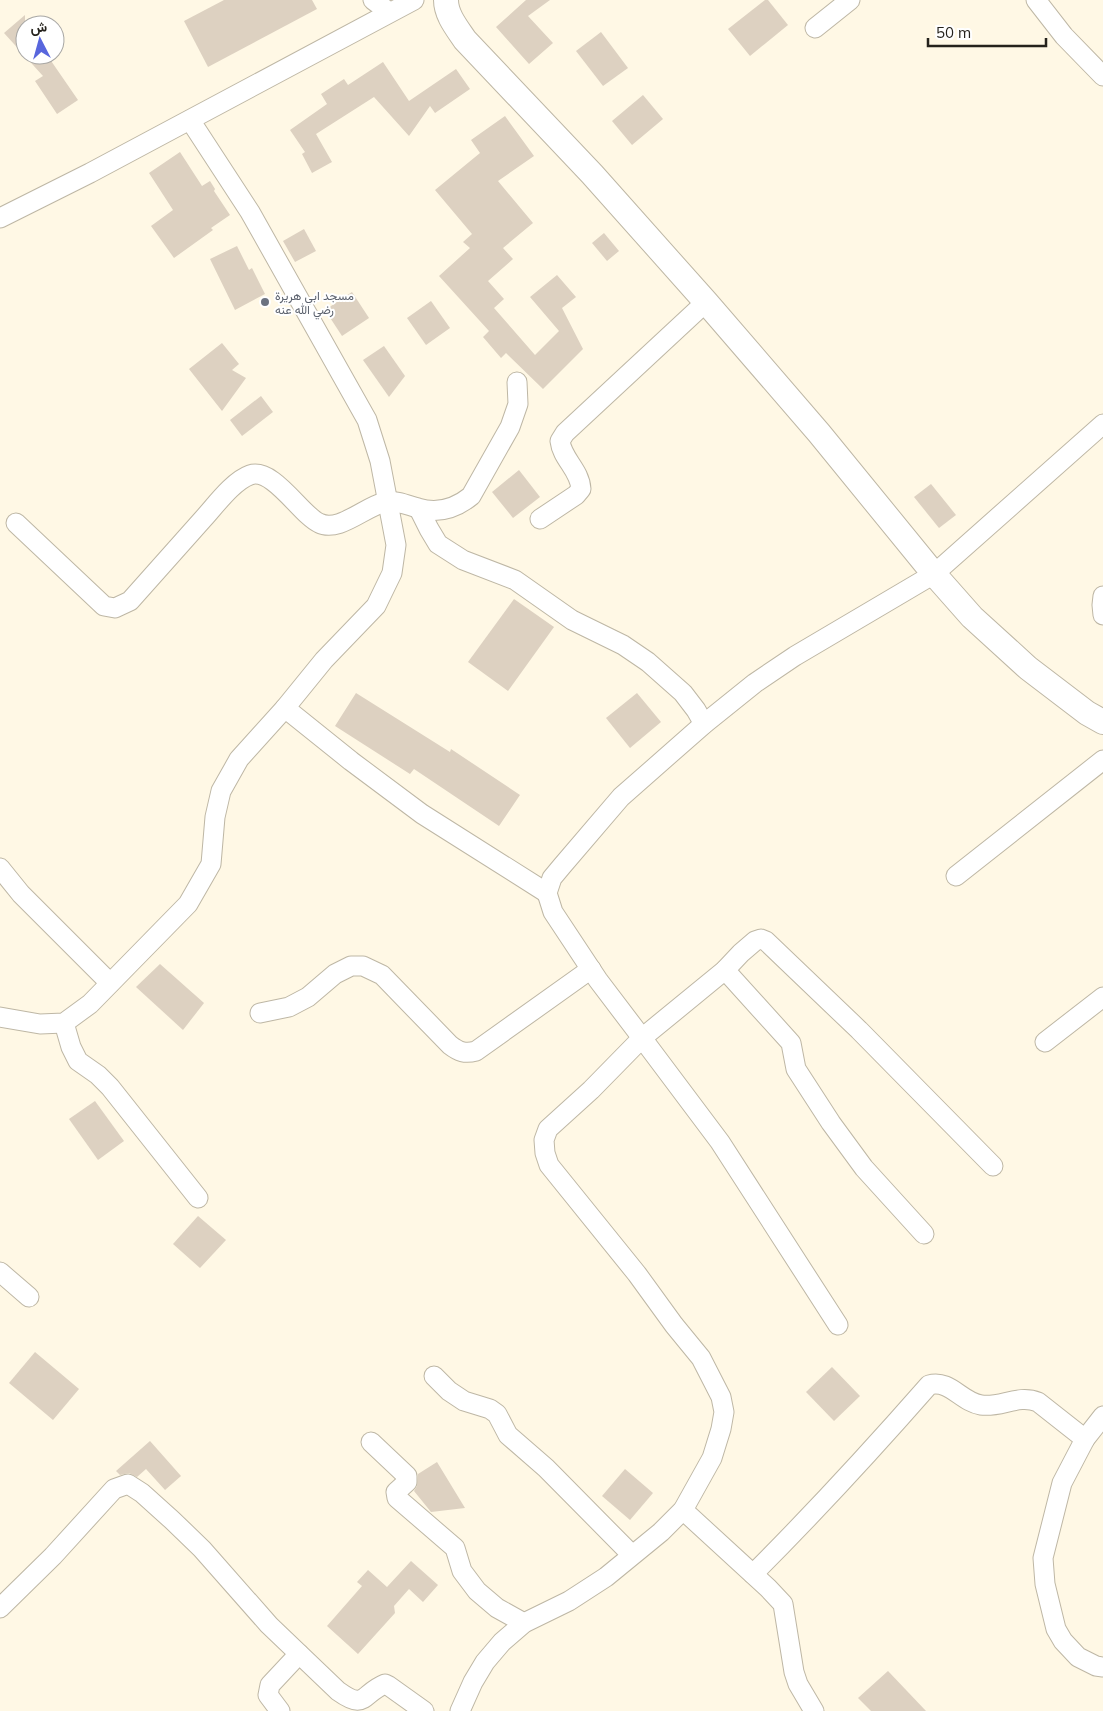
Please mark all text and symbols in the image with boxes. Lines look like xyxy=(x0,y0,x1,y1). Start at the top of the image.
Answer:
north arrow xyxy=(15,15,65,65)
scale bar xyxy=(928,15,1046,47)
text: ش xyxy=(29,17,48,37)
text: 50 m xyxy=(936,23,971,42)
place label: مسجد ابي هريرة رضي الله عنه xyxy=(275,288,354,320)
marker: مسجد ابي هريرة رضي الله عنه xyxy=(259,296,271,308)

